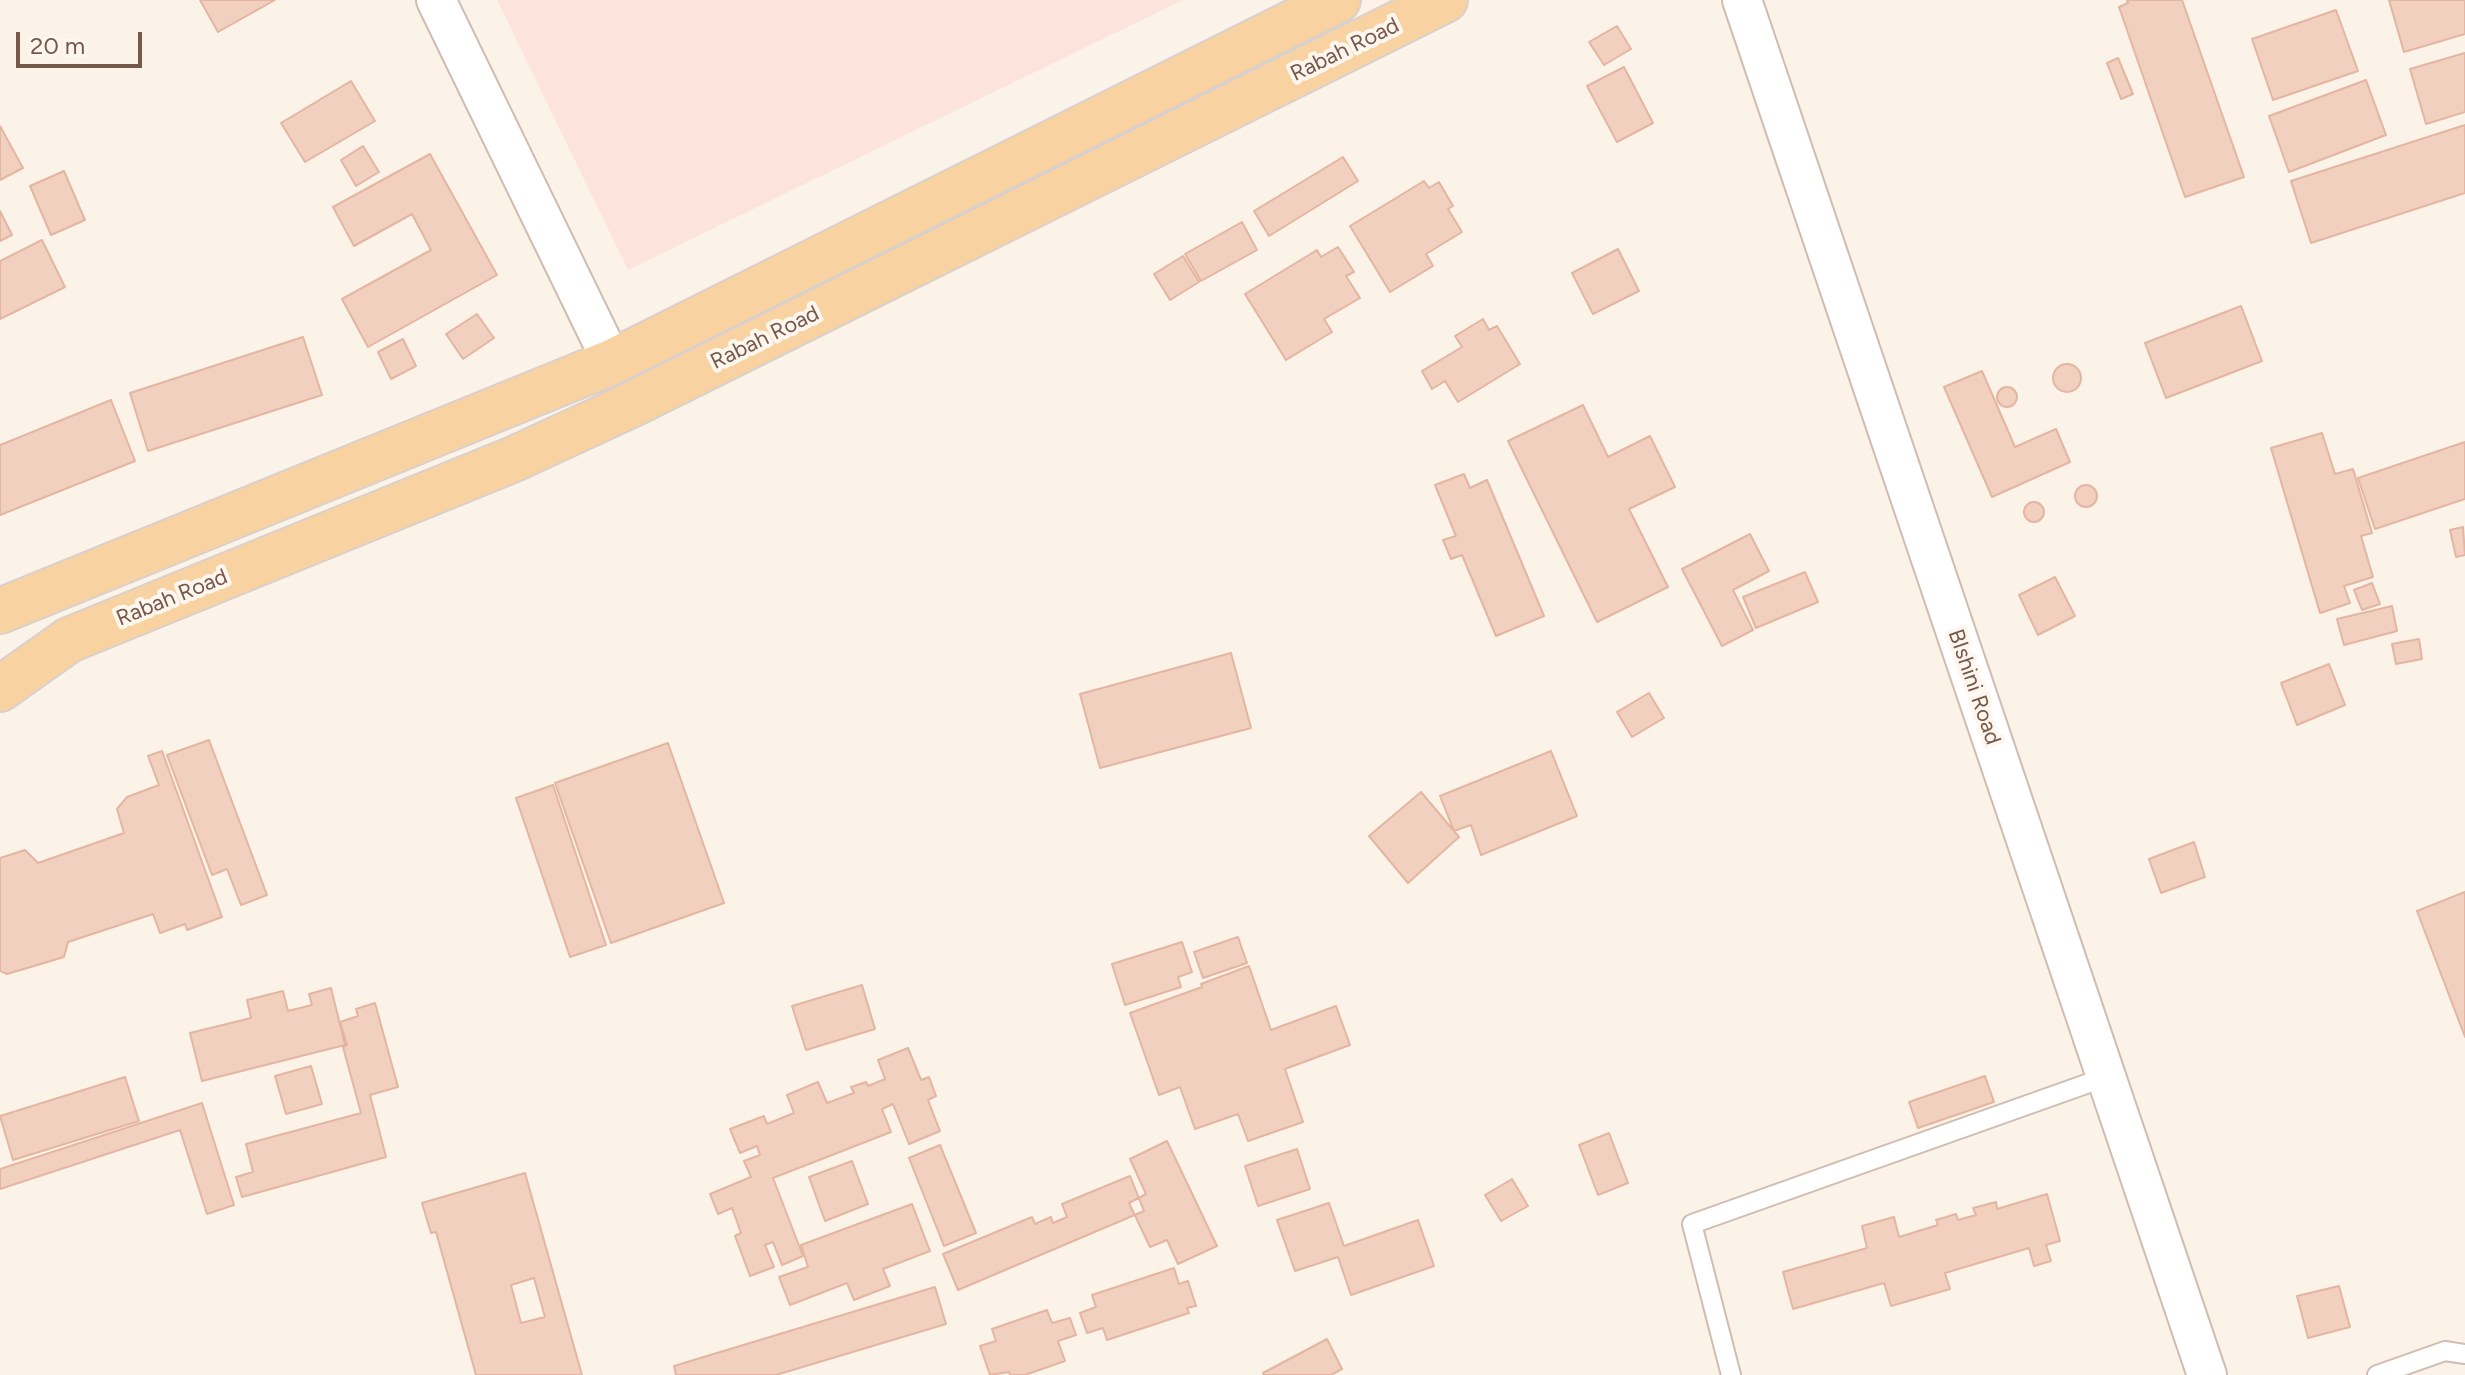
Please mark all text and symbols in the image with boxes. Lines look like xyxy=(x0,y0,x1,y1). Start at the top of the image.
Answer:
street label: Rabah Road xyxy=(1286,12,1404,88)
scale bar xyxy=(20,16,146,66)
text: 20 m xyxy=(30,31,85,60)
street label: Rabah Road xyxy=(706,300,824,376)
street label: Rabah Road xyxy=(113,564,231,632)
street label: BIshini Road xyxy=(1942,626,2006,748)

